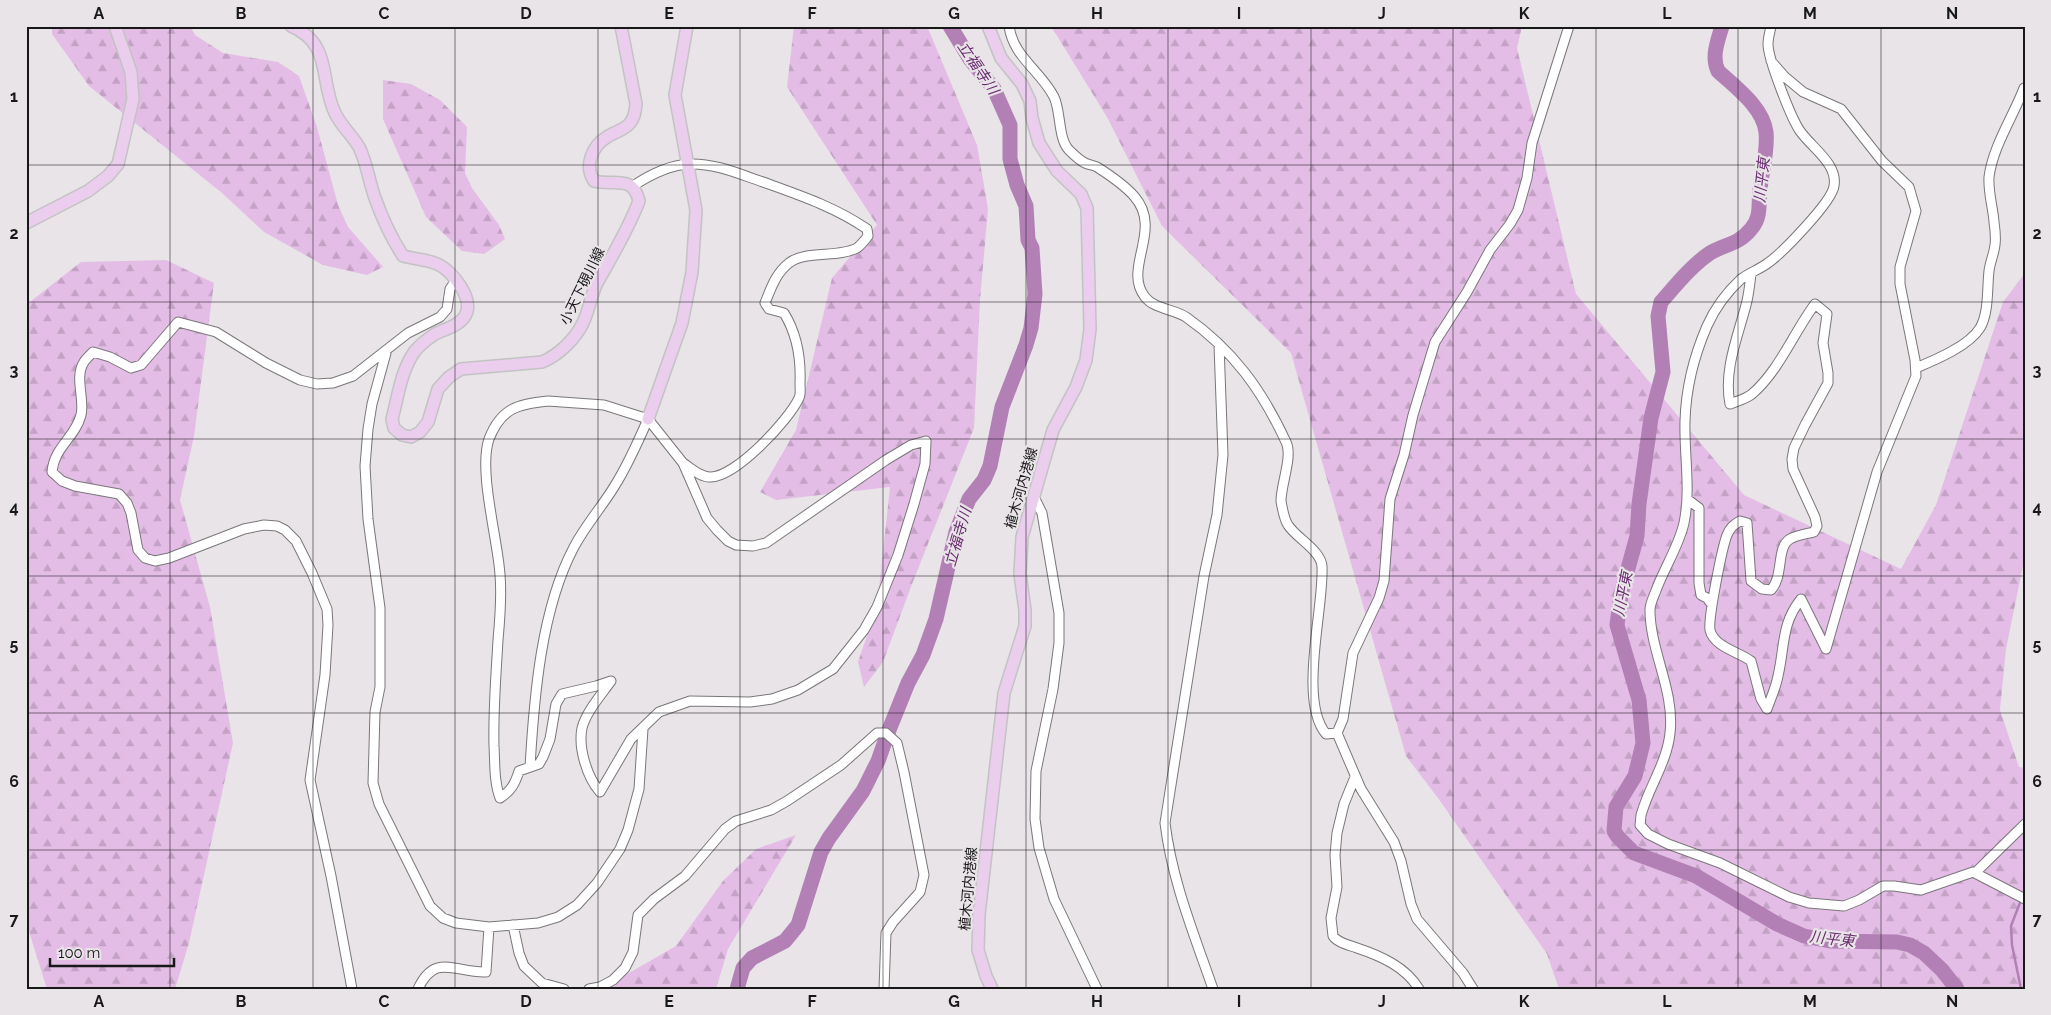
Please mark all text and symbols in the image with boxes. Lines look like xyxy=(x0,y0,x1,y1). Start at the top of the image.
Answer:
text: A xyxy=(94,4,105,23)
text: B xyxy=(236,4,247,23)
text: C xyxy=(379,4,390,23)
text: D xyxy=(520,4,532,23)
text: E xyxy=(664,4,674,23)
text: F xyxy=(807,4,817,23)
text: G xyxy=(948,4,960,23)
text: H xyxy=(1091,4,1103,23)
text: I xyxy=(1237,4,1241,23)
text: J xyxy=(1378,4,1386,23)
text: K xyxy=(1519,4,1530,23)
text: L xyxy=(1662,4,1672,23)
text: M xyxy=(1803,4,1817,23)
text: N xyxy=(1946,4,1958,23)
water label: 立福寺川 xyxy=(954,38,1003,100)
text: 1 xyxy=(10,87,18,106)
text: 1 xyxy=(2033,87,2041,106)
water label: 川平東 xyxy=(1751,155,1774,203)
text: 2 xyxy=(9,224,19,243)
text: 2 xyxy=(2032,224,2042,243)
street label: 小天下硯川線 xyxy=(556,245,608,327)
text: 3 xyxy=(10,361,19,380)
text: 3 xyxy=(2033,361,2042,380)
street label: 植木河内港線 xyxy=(1002,445,1040,531)
text: 4 xyxy=(9,498,19,517)
text: 4 xyxy=(2032,498,2042,517)
water label: 立福寺川 xyxy=(941,504,975,568)
water label: 川平東 xyxy=(1610,568,1637,618)
text: 5 xyxy=(10,635,19,654)
text: 5 xyxy=(2033,635,2042,654)
text: 6 xyxy=(9,772,19,791)
text: 6 xyxy=(2032,772,2042,791)
street label: 植木河内港線 xyxy=(956,846,980,932)
text: 7 xyxy=(10,910,19,929)
text: 7 xyxy=(2033,910,2042,929)
water label: 川平東 xyxy=(1809,928,1857,951)
scale bar xyxy=(50,935,174,967)
text: 100 m xyxy=(58,944,100,962)
text: A xyxy=(94,992,105,1011)
text: B xyxy=(236,992,247,1011)
text: C xyxy=(379,992,390,1011)
text: D xyxy=(520,992,532,1011)
text: E xyxy=(664,992,674,1011)
text: F xyxy=(807,992,817,1011)
text: G xyxy=(948,992,960,1011)
text: H xyxy=(1091,992,1103,1011)
text: I xyxy=(1237,992,1241,1011)
text: J xyxy=(1378,992,1386,1011)
text: K xyxy=(1519,992,1530,1011)
text: L xyxy=(1662,992,1672,1011)
text: M xyxy=(1803,992,1817,1011)
text: N xyxy=(1946,992,1958,1011)

